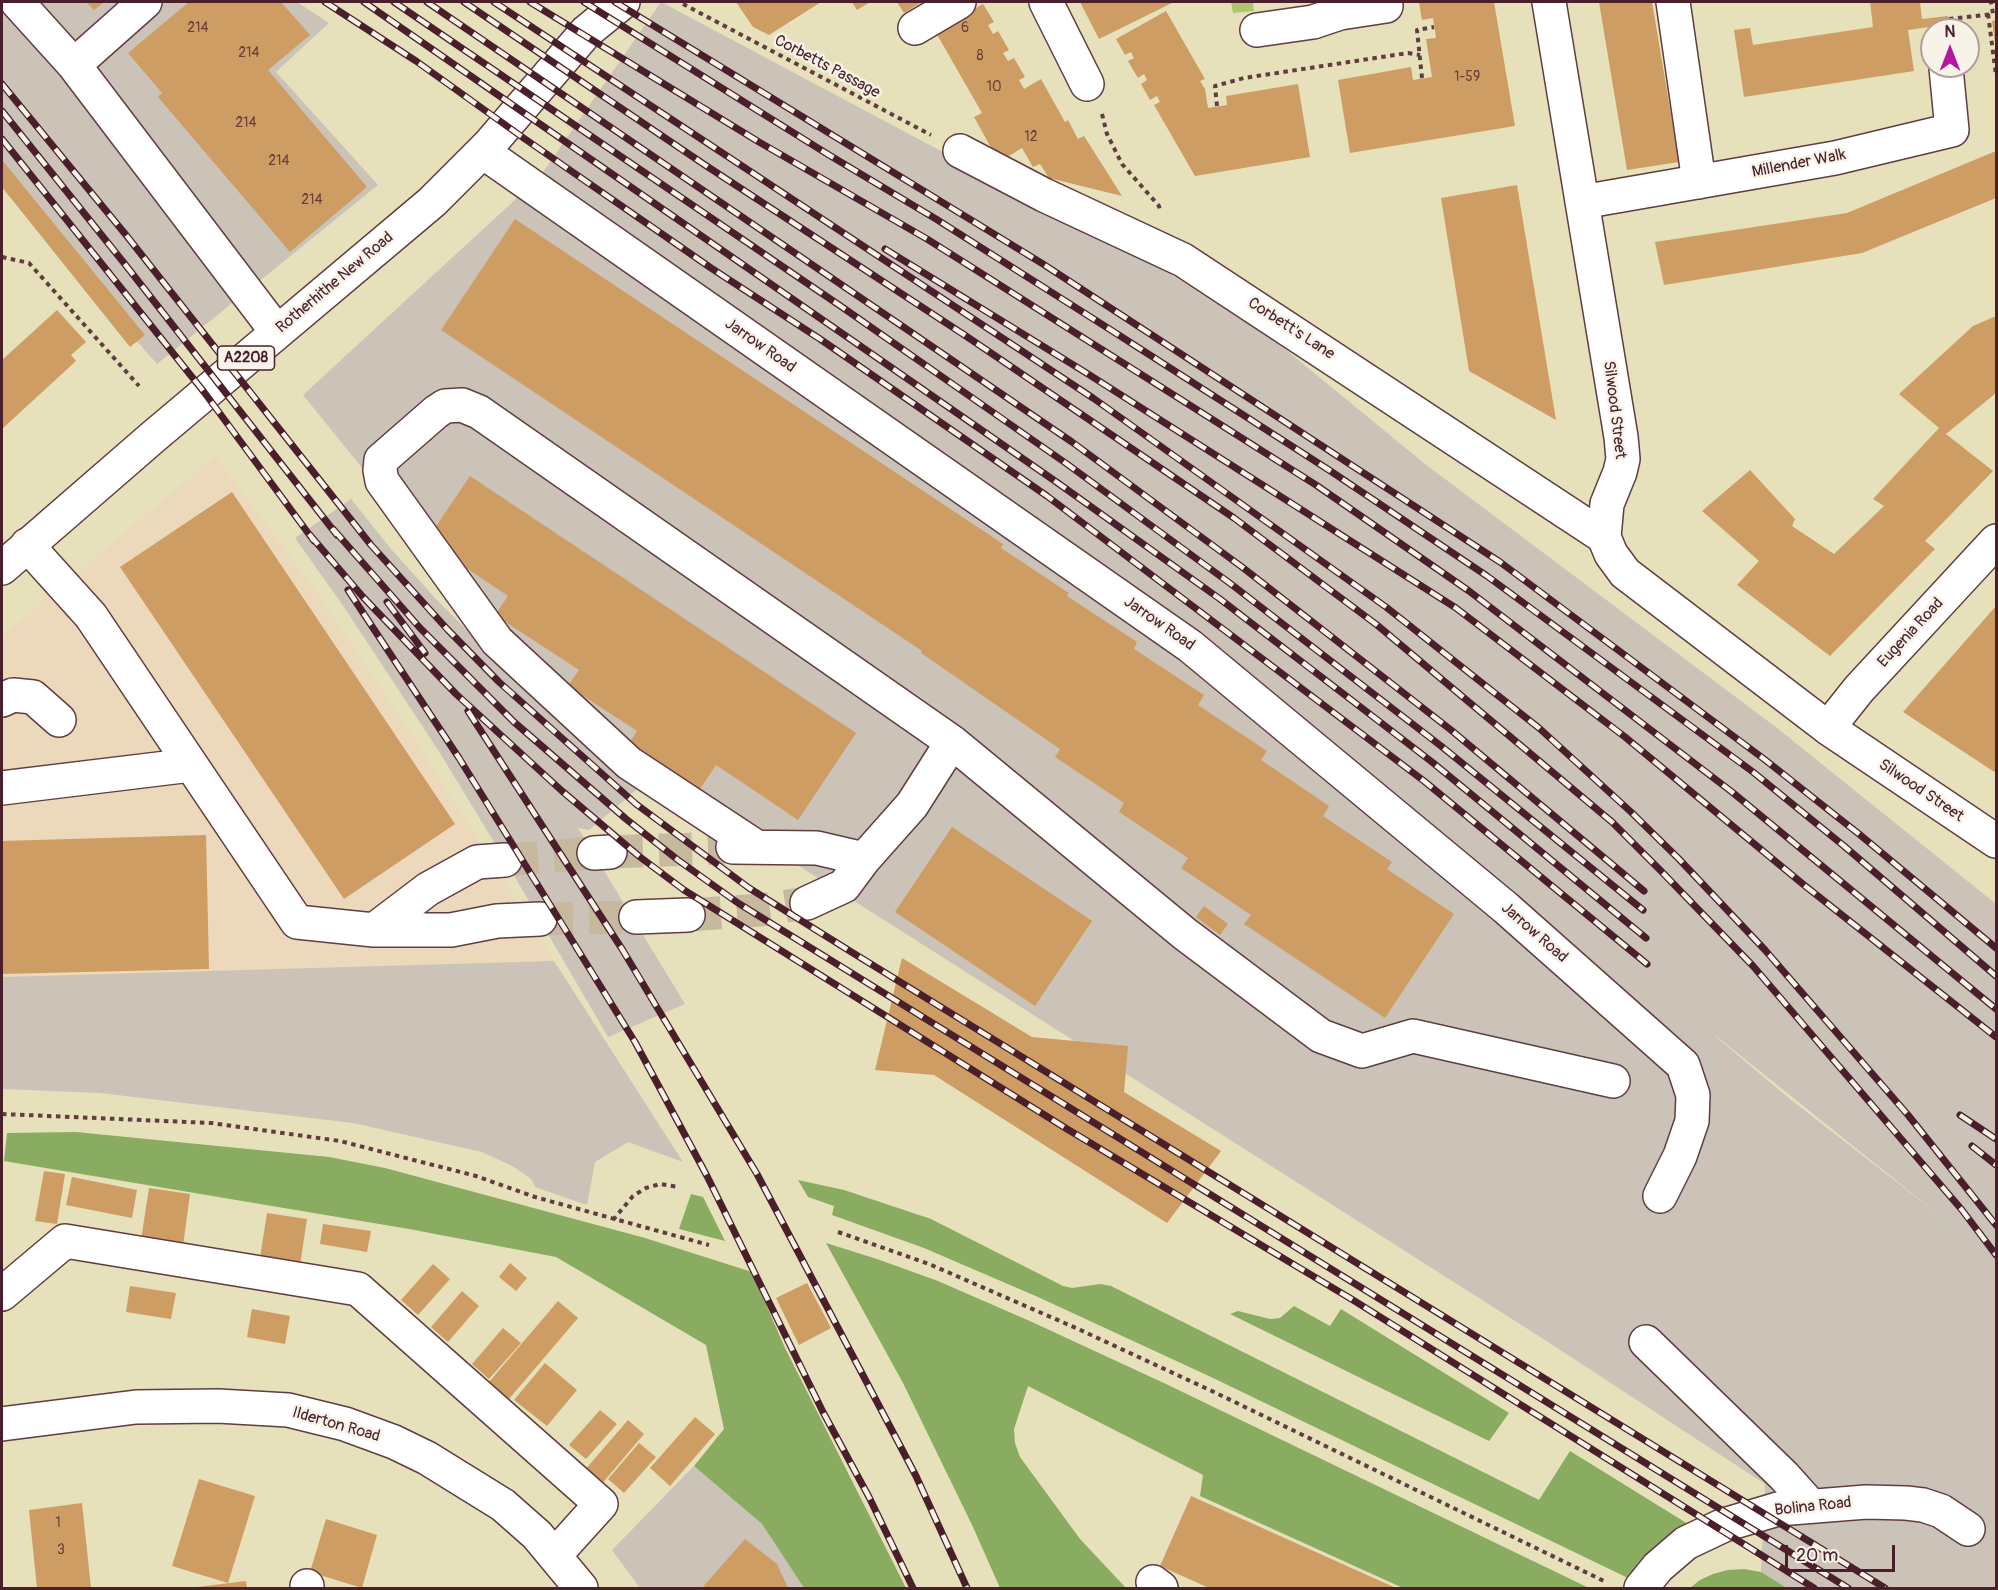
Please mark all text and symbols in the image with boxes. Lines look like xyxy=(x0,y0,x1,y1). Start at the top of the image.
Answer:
north arrow xyxy=(1920,18,1980,78)
house number: 214 xyxy=(187,20,209,36)
house number: 6 xyxy=(961,20,969,36)
text: N xyxy=(1945,22,1955,42)
street label: Corbetts Passage xyxy=(771,31,883,103)
house number: 214 xyxy=(238,45,260,61)
house number: 8 xyxy=(976,48,984,64)
house number: 1-59 xyxy=(1454,69,1480,85)
house number: 10 xyxy=(986,79,1002,95)
house number: 214 xyxy=(235,115,257,131)
house number: 12 xyxy=(1024,129,1038,145)
street label: Millender Walk xyxy=(1750,145,1848,183)
house number: 214 xyxy=(268,153,290,169)
house number: 214 xyxy=(301,192,323,208)
street label: Rotherhithe New Road xyxy=(272,228,398,338)
street label: Corbett's Lane xyxy=(1244,294,1338,364)
street label: Jarrow Road xyxy=(721,315,799,377)
road number: A2208 xyxy=(218,346,274,370)
street label: Silwood Street xyxy=(1598,360,1630,460)
street label: Jarrow Road xyxy=(1120,593,1198,655)
street label: Eugenia Road xyxy=(1874,594,1948,672)
street label: Silwood Street xyxy=(1875,755,1967,827)
street label: Jarrow Road xyxy=(1497,899,1571,967)
street label: Ilderton Road xyxy=(290,1403,382,1447)
street label: Bolina Road xyxy=(1774,1493,1852,1521)
house number: 1 xyxy=(55,1515,61,1531)
scale bar xyxy=(1788,1533,1898,1571)
house number: 3 xyxy=(57,1542,65,1558)
text: 20 m xyxy=(1796,1544,1838,1567)

